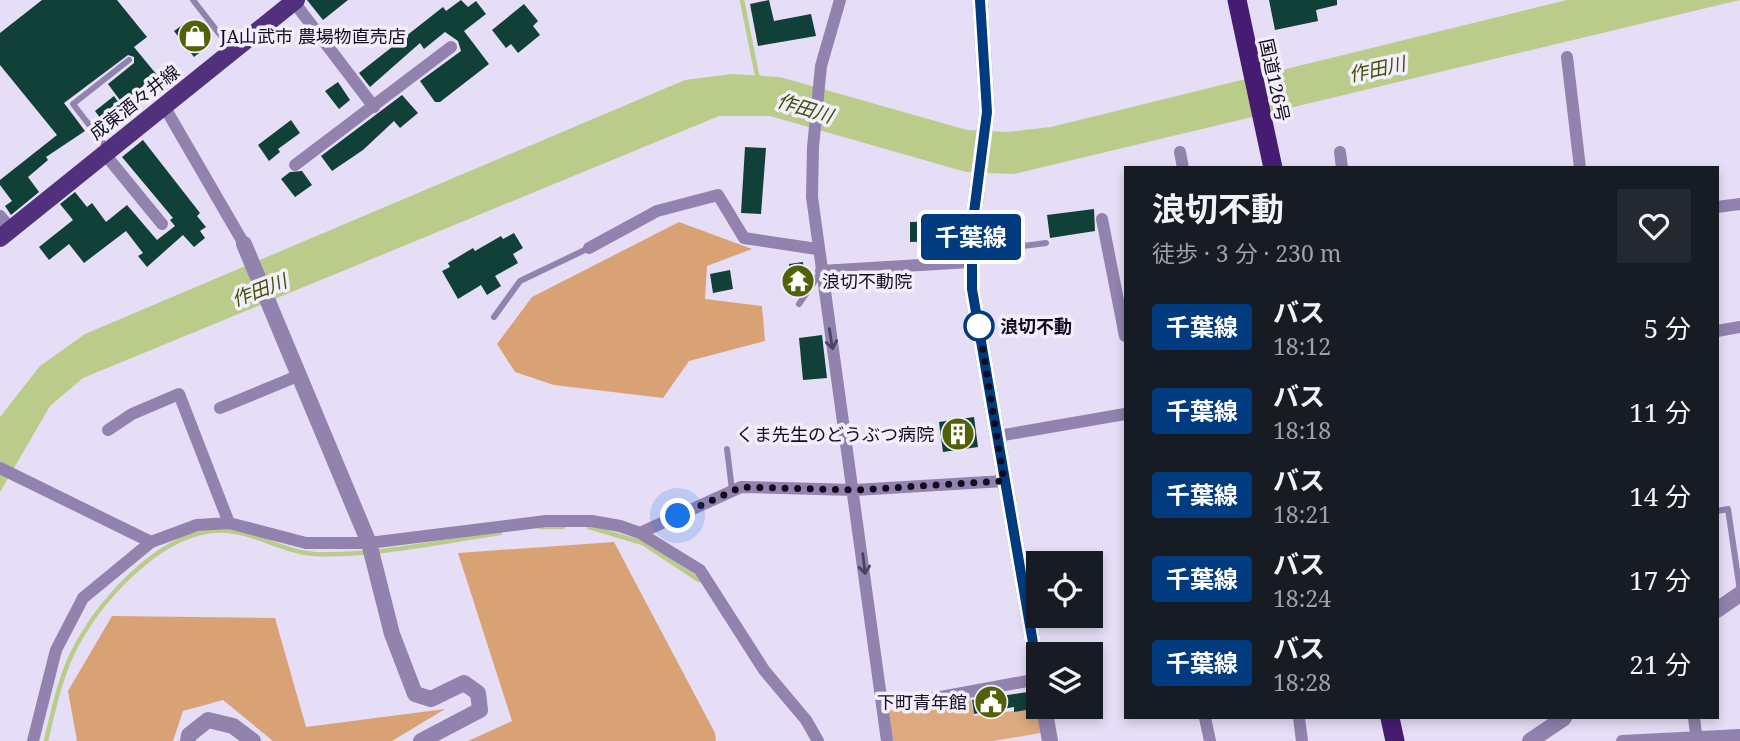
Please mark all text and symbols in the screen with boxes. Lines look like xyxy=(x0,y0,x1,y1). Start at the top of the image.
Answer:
shop icon: JA山武市 農場物直売店 xyxy=(176,17,214,55)
place label: JA山武市 農場物直売店 xyxy=(219,24,406,48)
street label: 国道126号 xyxy=(1255,36,1295,124)
water label: 作田川 xyxy=(1346,50,1410,88)
street label: 成東酒々井線 xyxy=(84,59,184,145)
water label: 作田川 xyxy=(774,87,838,129)
text: 浪切不動 xyxy=(1152,186,1284,231)
button: heart xyxy=(1617,189,1691,263)
line badge: 千葉線 xyxy=(931,214,1011,260)
text: 千葉線 xyxy=(935,220,1007,253)
text: 徒歩 · 3 分 · 230 m xyxy=(1152,237,1342,269)
temple icon: 浪切不動院 xyxy=(779,262,817,300)
water label: 作田川 xyxy=(228,267,292,312)
place label: 浪切不動院 xyxy=(822,269,912,293)
text: バス xyxy=(1273,294,1325,330)
text: 千葉線 xyxy=(1166,310,1238,343)
text: 5 分 xyxy=(1644,310,1691,346)
marker: 浪切不動 xyxy=(964,311,994,341)
place label: 浪切不動 xyxy=(1000,314,1072,338)
one-way arrow xyxy=(825,327,838,350)
text: 18:12 xyxy=(1273,330,1331,362)
text: バス xyxy=(1273,378,1325,414)
text: 千葉線 xyxy=(1166,394,1238,427)
text: 11 分 xyxy=(1629,394,1691,430)
text: 18:18 xyxy=(1273,414,1331,446)
building icon: くま先生のどうぶつ病院 xyxy=(939,415,977,453)
place label: くま先生のどうぶつ病院 xyxy=(736,422,934,446)
text: バス xyxy=(1273,462,1325,498)
text: 千葉線 xyxy=(1166,478,1238,511)
text: 14 分 xyxy=(1629,478,1691,514)
your location xyxy=(660,498,695,533)
text: 18:21 xyxy=(1273,498,1331,530)
text: バス xyxy=(1273,546,1325,582)
map controls xyxy=(1026,551,1103,719)
button: locate xyxy=(1026,551,1103,628)
one-way arrow xyxy=(858,552,871,575)
text: 千葉線 xyxy=(1166,562,1238,595)
text: 17 分 xyxy=(1629,562,1691,598)
text: 18:24 xyxy=(1273,582,1331,614)
text: バス xyxy=(1273,630,1325,666)
button: layers xyxy=(1026,642,1103,719)
text: 千葉線 xyxy=(1166,646,1238,679)
text: 21 分 xyxy=(1629,646,1691,682)
text: 18:28 xyxy=(1273,666,1331,698)
public building icon: 下町青年館 xyxy=(972,683,1010,721)
place label: 下町青年館 xyxy=(877,690,967,714)

